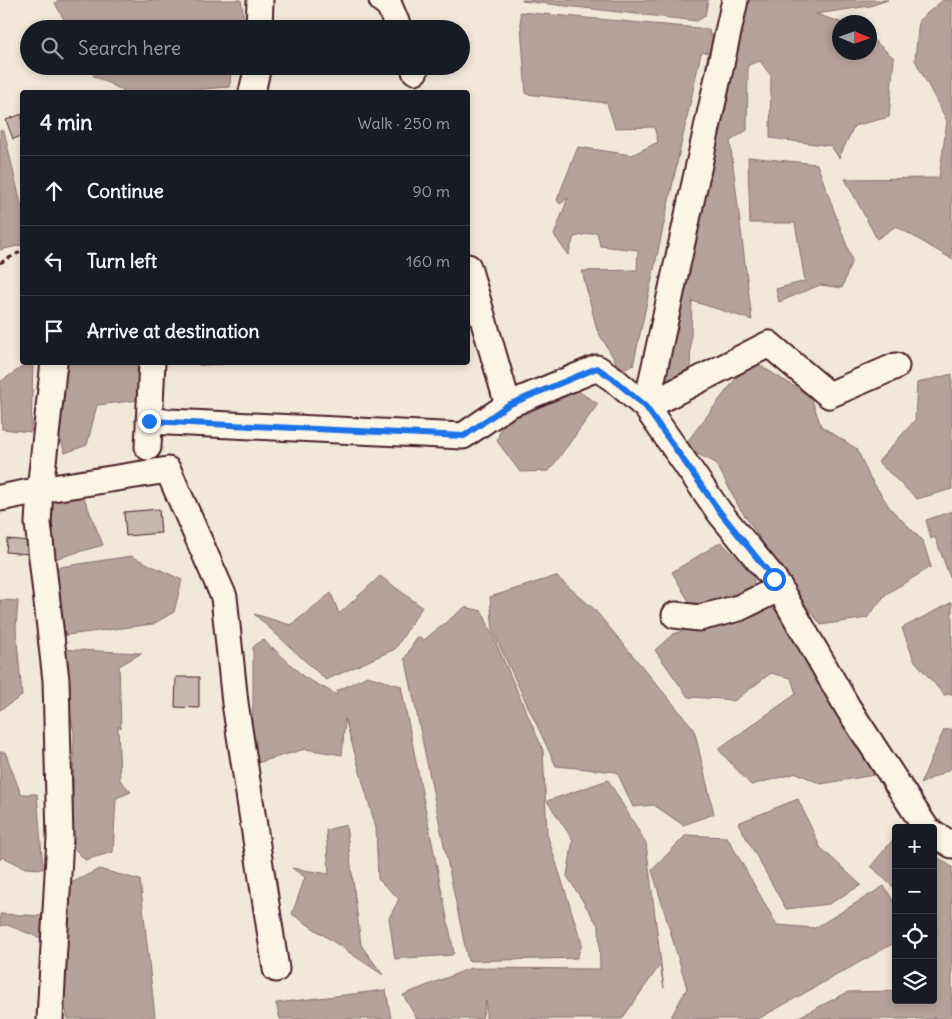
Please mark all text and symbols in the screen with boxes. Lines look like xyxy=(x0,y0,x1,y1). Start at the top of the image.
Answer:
north arrow xyxy=(832,15,877,60)
search box xyxy=(20,20,470,75)
icon: search xyxy=(38,34,66,62)
text: Search here xyxy=(78,36,181,60)
text: 4 min xyxy=(40,109,92,136)
text: Walk · 250 m xyxy=(358,113,450,133)
icon: ahead xyxy=(40,177,68,205)
text: Continue xyxy=(87,179,164,203)
text: 90 m xyxy=(412,181,450,201)
icon: left xyxy=(40,247,68,275)
text: Turn left xyxy=(87,249,157,273)
text: 160 m xyxy=(406,251,450,271)
icon: arrive xyxy=(40,317,68,345)
text: Arrive at destination xyxy=(87,319,260,343)
route end xyxy=(138,410,161,433)
route start xyxy=(763,568,786,591)
map controls xyxy=(892,824,937,1004)
button: + xyxy=(892,824,937,869)
button: − xyxy=(892,869,937,914)
button: locate xyxy=(892,914,937,959)
button: layers xyxy=(892,959,937,1004)

